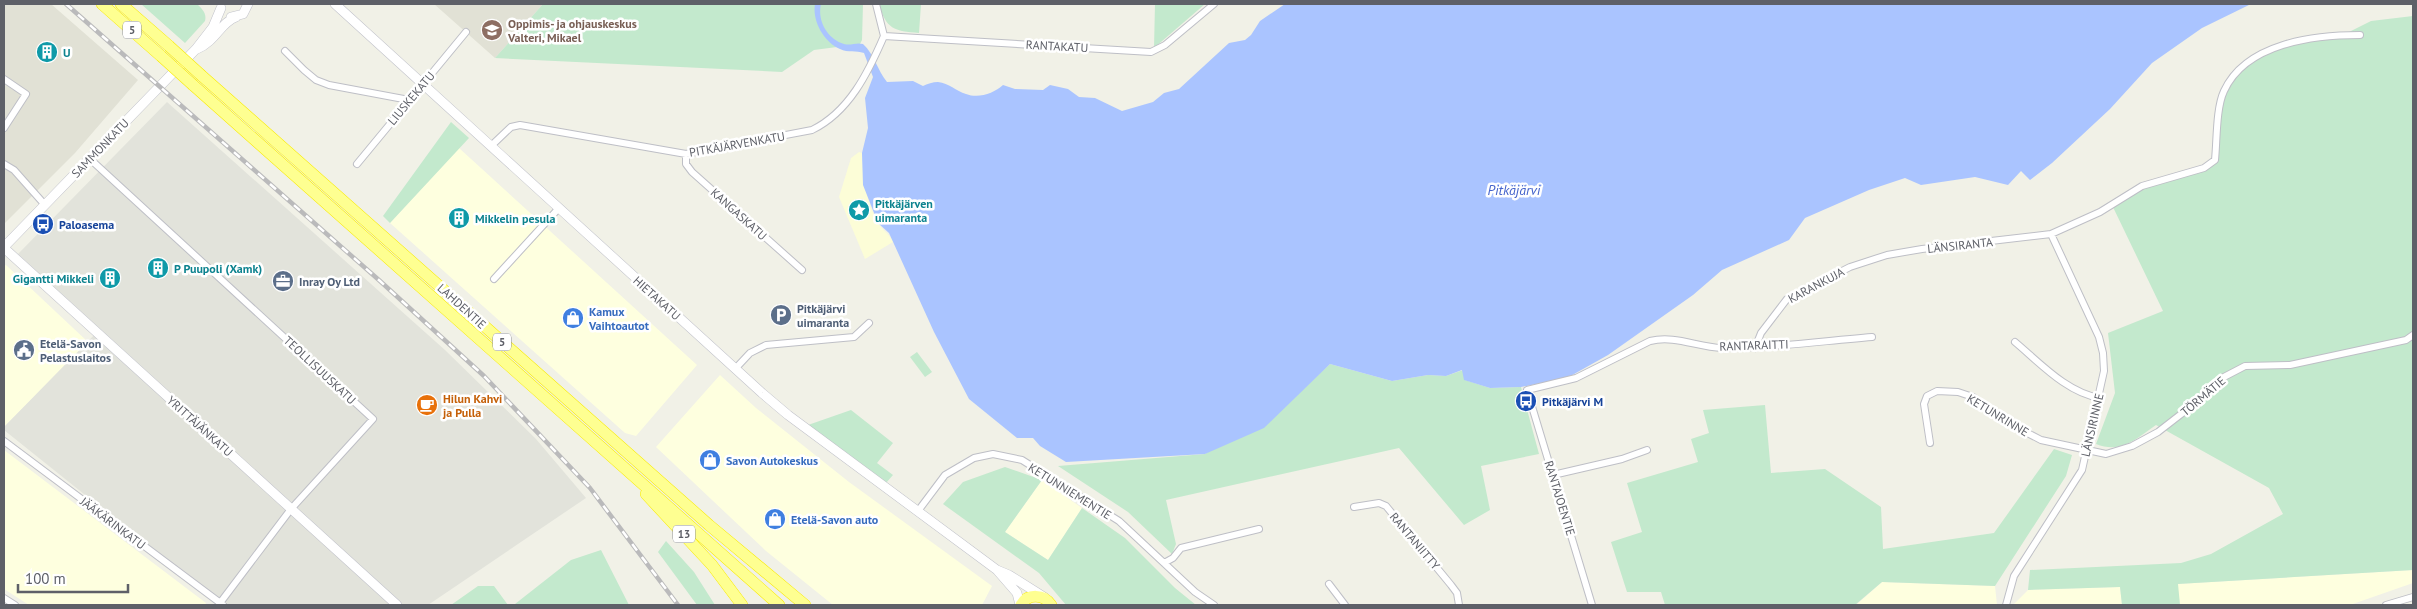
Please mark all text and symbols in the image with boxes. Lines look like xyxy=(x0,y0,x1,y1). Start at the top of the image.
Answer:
place label: Oppimis- ja ohjauskeskus Valteri, Mikael xyxy=(507,16,637,45)
school or university icon: Oppimis- ja ohjauskeskus Valteri, Mikael xyxy=(480,18,504,42)
road number: 5 xyxy=(123,22,141,38)
street label: RANTAKATU xyxy=(1025,37,1089,55)
building icon: U xyxy=(35,40,59,64)
place label: U xyxy=(63,45,71,60)
street label: LIUSKEKATU xyxy=(384,68,438,128)
street label: SAMMONKATU xyxy=(68,115,132,181)
street label: PITKÄJÄRVENKATU xyxy=(688,128,786,160)
water label: Pitkäjärvi xyxy=(1488,181,1541,199)
street label: KANGASKATU xyxy=(708,185,770,243)
place label: Pitkäjärven uimaranta xyxy=(875,196,933,225)
place icon: Pitkäjärven uimaranta xyxy=(847,198,871,222)
building icon: Mikkelin pesula xyxy=(447,206,471,230)
place label: Mikkelin pesula xyxy=(475,211,556,226)
bus stop icon: Paloasema xyxy=(31,212,55,236)
place label: Paloasema xyxy=(59,217,114,232)
street label: LÄNSIRANTA xyxy=(1926,234,1994,256)
building icon: P Puupoli (Xamk) xyxy=(146,256,170,280)
place label: P Puupoli (Xamk) xyxy=(174,261,262,276)
street label: KARANKUJA xyxy=(1785,264,1847,306)
building icon: Gigantti Mikkeli xyxy=(98,266,122,290)
office icon: Inray Oy Ltd xyxy=(271,269,295,293)
place label: Gigantti Mikkeli xyxy=(13,271,94,286)
street label: HIETAKATU xyxy=(630,273,684,323)
place label: Inray Oy Ltd xyxy=(299,274,360,289)
street label: LAHDENTIE xyxy=(435,280,489,332)
place label: Pitkäjärvi uimaranta xyxy=(797,301,849,330)
parking icon: Pitkäjärvi uimaranta xyxy=(769,303,793,327)
place label: Kamux Vaihtoautot xyxy=(588,304,650,333)
shop icon: Kamux Vaihtoautot xyxy=(561,306,585,330)
street label: TEOLLISUUSKATU xyxy=(281,333,359,407)
road number: 5 xyxy=(493,334,511,351)
place label: Etelä-Savon Pelastuslaitos xyxy=(40,336,111,365)
street label: RANTARAITTI xyxy=(1719,336,1789,354)
public building icon: Etelä-Savon Pelastuslaitos xyxy=(12,338,36,362)
street label: TÖRMÄTIE xyxy=(2178,373,2228,419)
bus stop icon: Pitkäjärvi M xyxy=(1514,389,1538,413)
place label: Hilun Kahvi ja Pulla xyxy=(442,391,502,420)
street label: KETUNRINNE xyxy=(1964,391,2032,439)
street label: LÄNSIRINNE xyxy=(2077,392,2107,458)
street label: YRITTÄJÄNKATU xyxy=(164,393,236,459)
cafe icon: Hilun Kahvi ja Pulla xyxy=(415,393,439,417)
place label: Pitkäjärvi M xyxy=(1542,394,1603,409)
shop icon: Savon Autokeskus xyxy=(698,448,722,472)
place label: Savon Autokeskus xyxy=(726,453,818,468)
street label: KETUNNIEMENTIE xyxy=(1026,459,1114,523)
street label: RANTAJOENTIE xyxy=(1541,459,1579,537)
street label: JÄÄKÄRINKATU xyxy=(77,493,149,552)
shop icon: Etelä-Savon auto xyxy=(763,507,787,531)
street label: RANTANIITTY xyxy=(1387,509,1443,573)
place label: Etelä-Savon auto xyxy=(791,512,879,527)
road number: 13 xyxy=(673,526,695,542)
scale bar xyxy=(18,562,128,594)
text: 100 m xyxy=(25,569,66,588)

